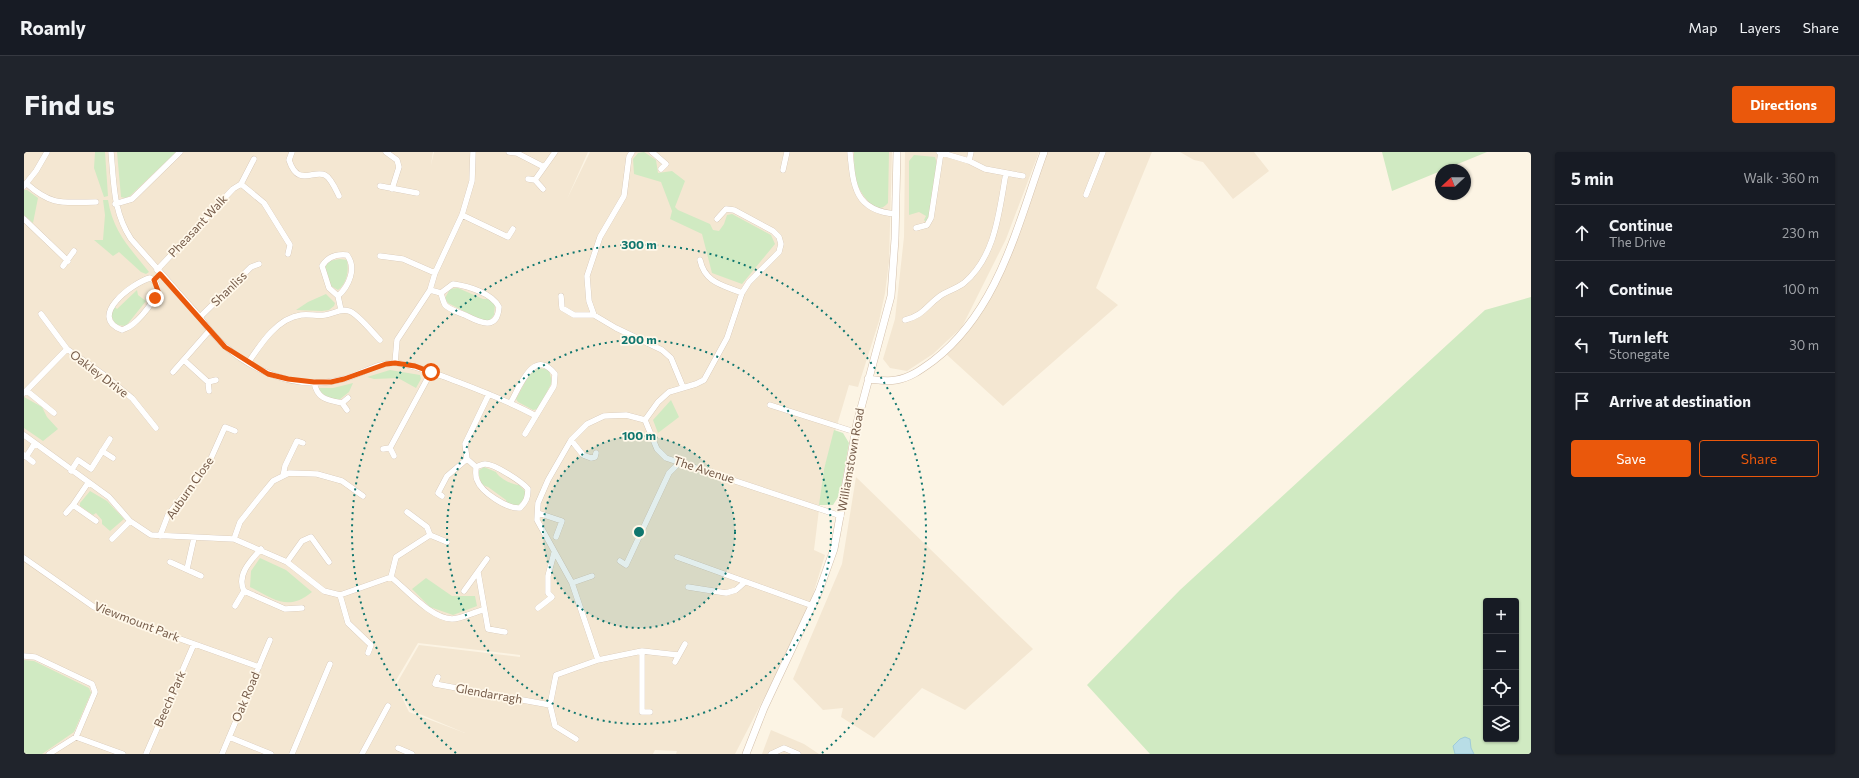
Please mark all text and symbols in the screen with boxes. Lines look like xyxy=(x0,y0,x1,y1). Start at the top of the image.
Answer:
text: Roamly xyxy=(20,16,86,39)
text: Map xyxy=(1689,19,1717,36)
text: Layers xyxy=(1739,19,1781,36)
text: Share xyxy=(1803,19,1839,36)
button: Directions xyxy=(1732,86,1835,123)
text: Find us xyxy=(24,87,115,121)
north arrow xyxy=(1435,164,1471,200)
text: 5 min xyxy=(1571,168,1614,189)
text: Walk · 360 m xyxy=(1744,170,1819,186)
street label: Pheasant Walk xyxy=(165,191,230,259)
text: Continue xyxy=(1609,216,1673,234)
icon: ahead xyxy=(1571,222,1593,244)
text: 230 m xyxy=(1782,225,1819,241)
text: The Drive xyxy=(1609,234,1666,250)
text: 300 m xyxy=(621,237,657,251)
street label: Shanliss xyxy=(208,268,249,309)
icon: ahead xyxy=(1571,278,1593,300)
text: Continue xyxy=(1609,280,1673,298)
text: 100 m xyxy=(1783,281,1819,297)
route end xyxy=(146,289,164,307)
text: Turn left xyxy=(1609,328,1668,346)
text: 200 m xyxy=(621,332,657,346)
icon: left xyxy=(1571,334,1593,356)
text: 30 m xyxy=(1789,337,1819,353)
text: Stonegate xyxy=(1609,346,1670,362)
street label: Oakley Drive xyxy=(68,347,131,400)
route start xyxy=(422,363,440,381)
icon: arrive xyxy=(1571,390,1593,412)
text: Arrive at destination xyxy=(1609,392,1751,410)
street label: Williamstown Road xyxy=(834,407,866,513)
text: 100 m xyxy=(622,428,656,442)
button: Save xyxy=(1571,440,1691,477)
button: Share xyxy=(1699,440,1819,477)
street label: The Avenue xyxy=(672,453,737,485)
street label: Auburn Close xyxy=(163,454,216,521)
centre of rings xyxy=(632,525,646,539)
street label: Viewmount Park xyxy=(93,598,183,644)
map controls xyxy=(1483,598,1519,742)
button: + xyxy=(1483,598,1519,634)
button: − xyxy=(1483,634,1519,670)
street label: Beech Park xyxy=(150,668,188,729)
street label: Oak Road xyxy=(228,669,262,724)
button: locate xyxy=(1483,670,1519,706)
street label: Glendarragh xyxy=(455,680,524,706)
button: layers xyxy=(1483,706,1519,742)

